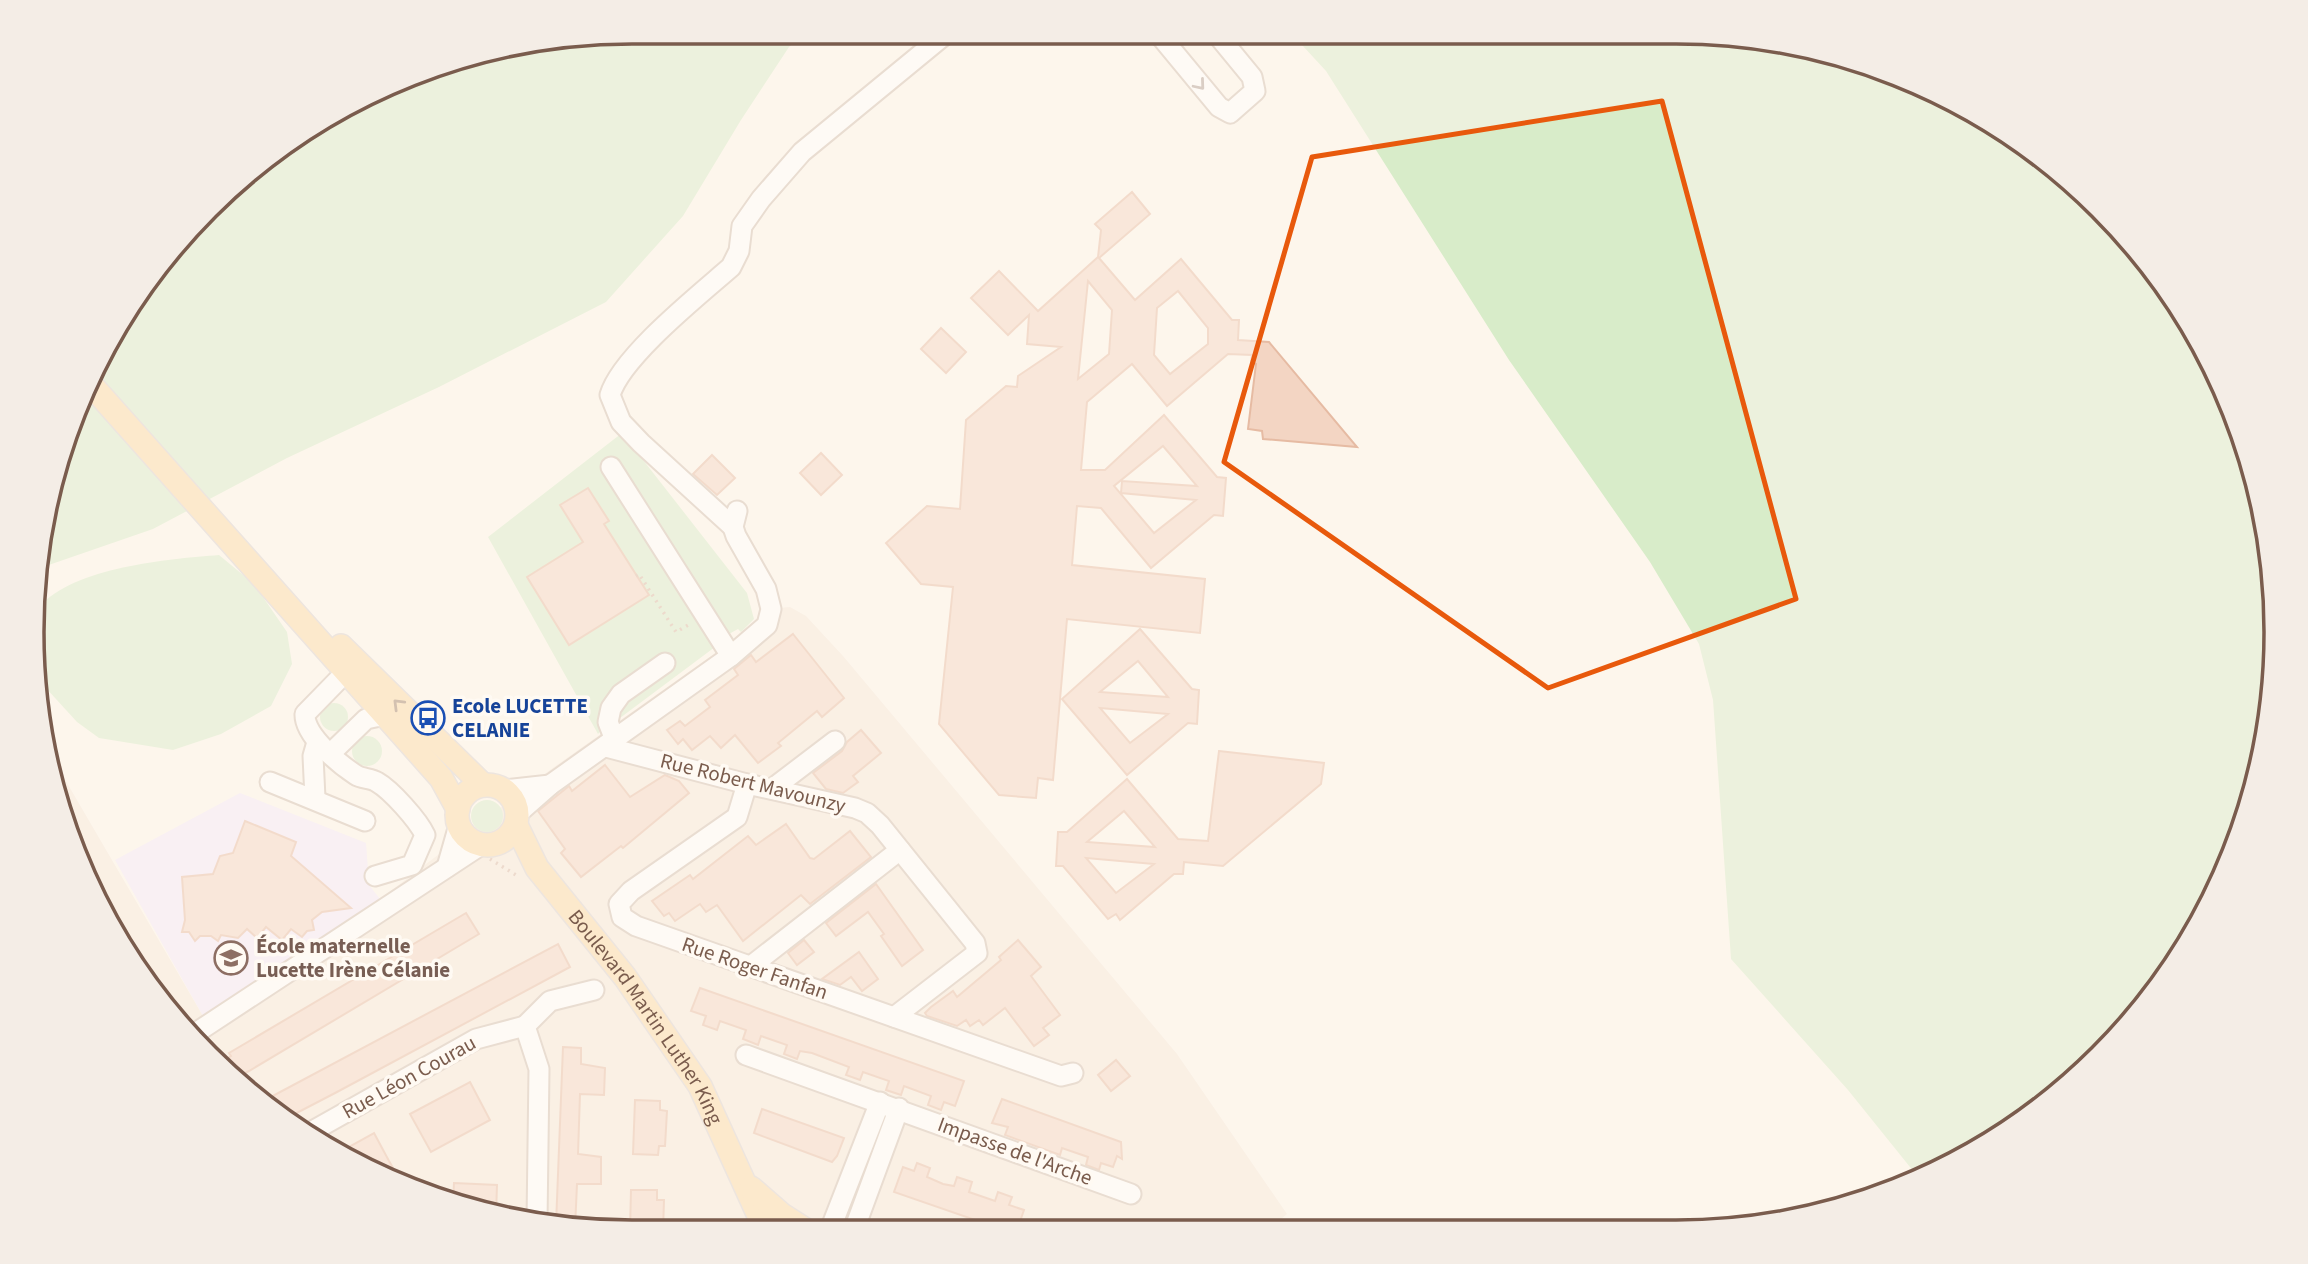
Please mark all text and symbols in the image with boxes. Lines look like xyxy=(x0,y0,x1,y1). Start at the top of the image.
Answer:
one-way arrow xyxy=(1192,76,1204,89)
place label: Ecole LUCETTE CELANIE xyxy=(452,691,588,745)
bus stop icon: Ecole LUCETTE CELANIE xyxy=(409,699,447,737)
one-way arrow xyxy=(394,700,407,713)
street label: Rue Robert Mavounzy xyxy=(657,745,849,821)
street label: Boulevard Martin Luther King xyxy=(561,903,731,1130)
street label: Rue Roger Fanfan xyxy=(678,929,832,1007)
place label: École maternelle Lucette Irène Célanie xyxy=(256,931,450,985)
school or university icon: École maternelle Lucette Irène Célanie xyxy=(212,939,250,977)
street label: Rue Léon Courau xyxy=(337,1028,481,1126)
street label: Impasse de l'Arche xyxy=(933,1109,1097,1193)

